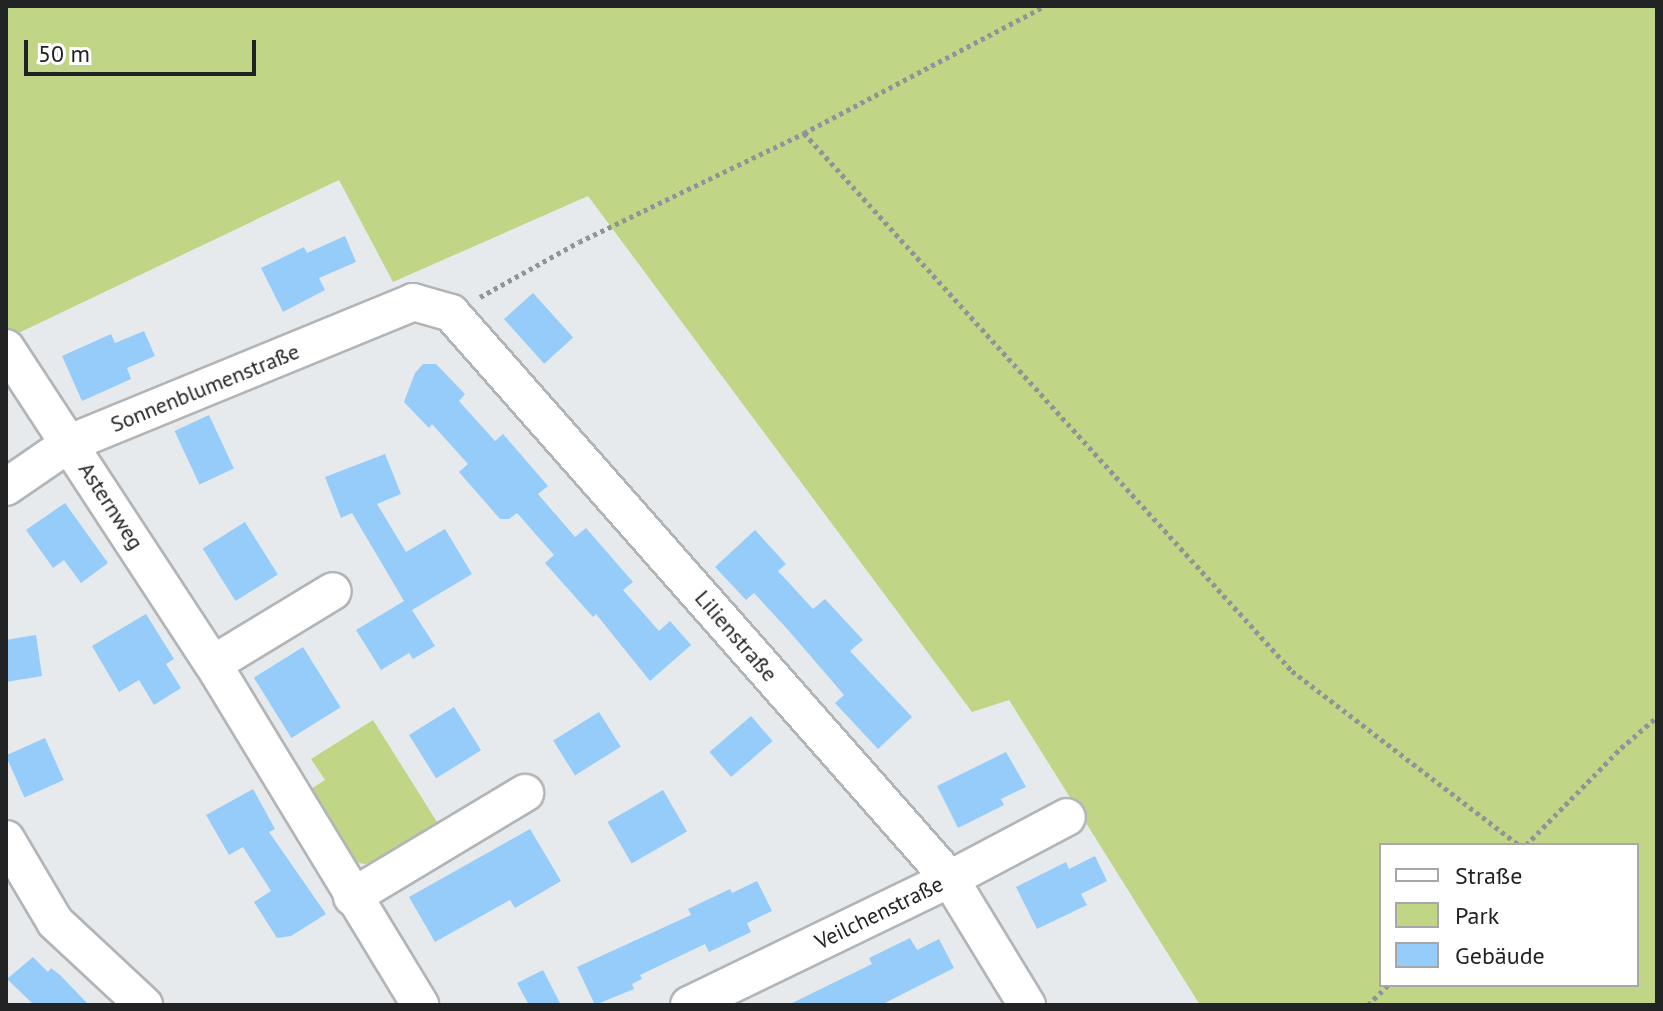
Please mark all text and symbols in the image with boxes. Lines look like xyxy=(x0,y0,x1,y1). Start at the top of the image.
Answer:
scale bar xyxy=(28,24,260,74)
text: 50 m xyxy=(38,38,90,69)
street label: Sonnenblumenstraße xyxy=(107,338,303,438)
street label: Asternweg xyxy=(73,457,149,555)
street label: Lilienstraße xyxy=(689,585,783,687)
legend xyxy=(1379,843,1639,987)
text: Straße xyxy=(1455,860,1522,891)
street label: Veilchenstraße xyxy=(811,871,947,955)
text: Park xyxy=(1455,900,1499,931)
text: Gebäude xyxy=(1455,940,1545,971)

